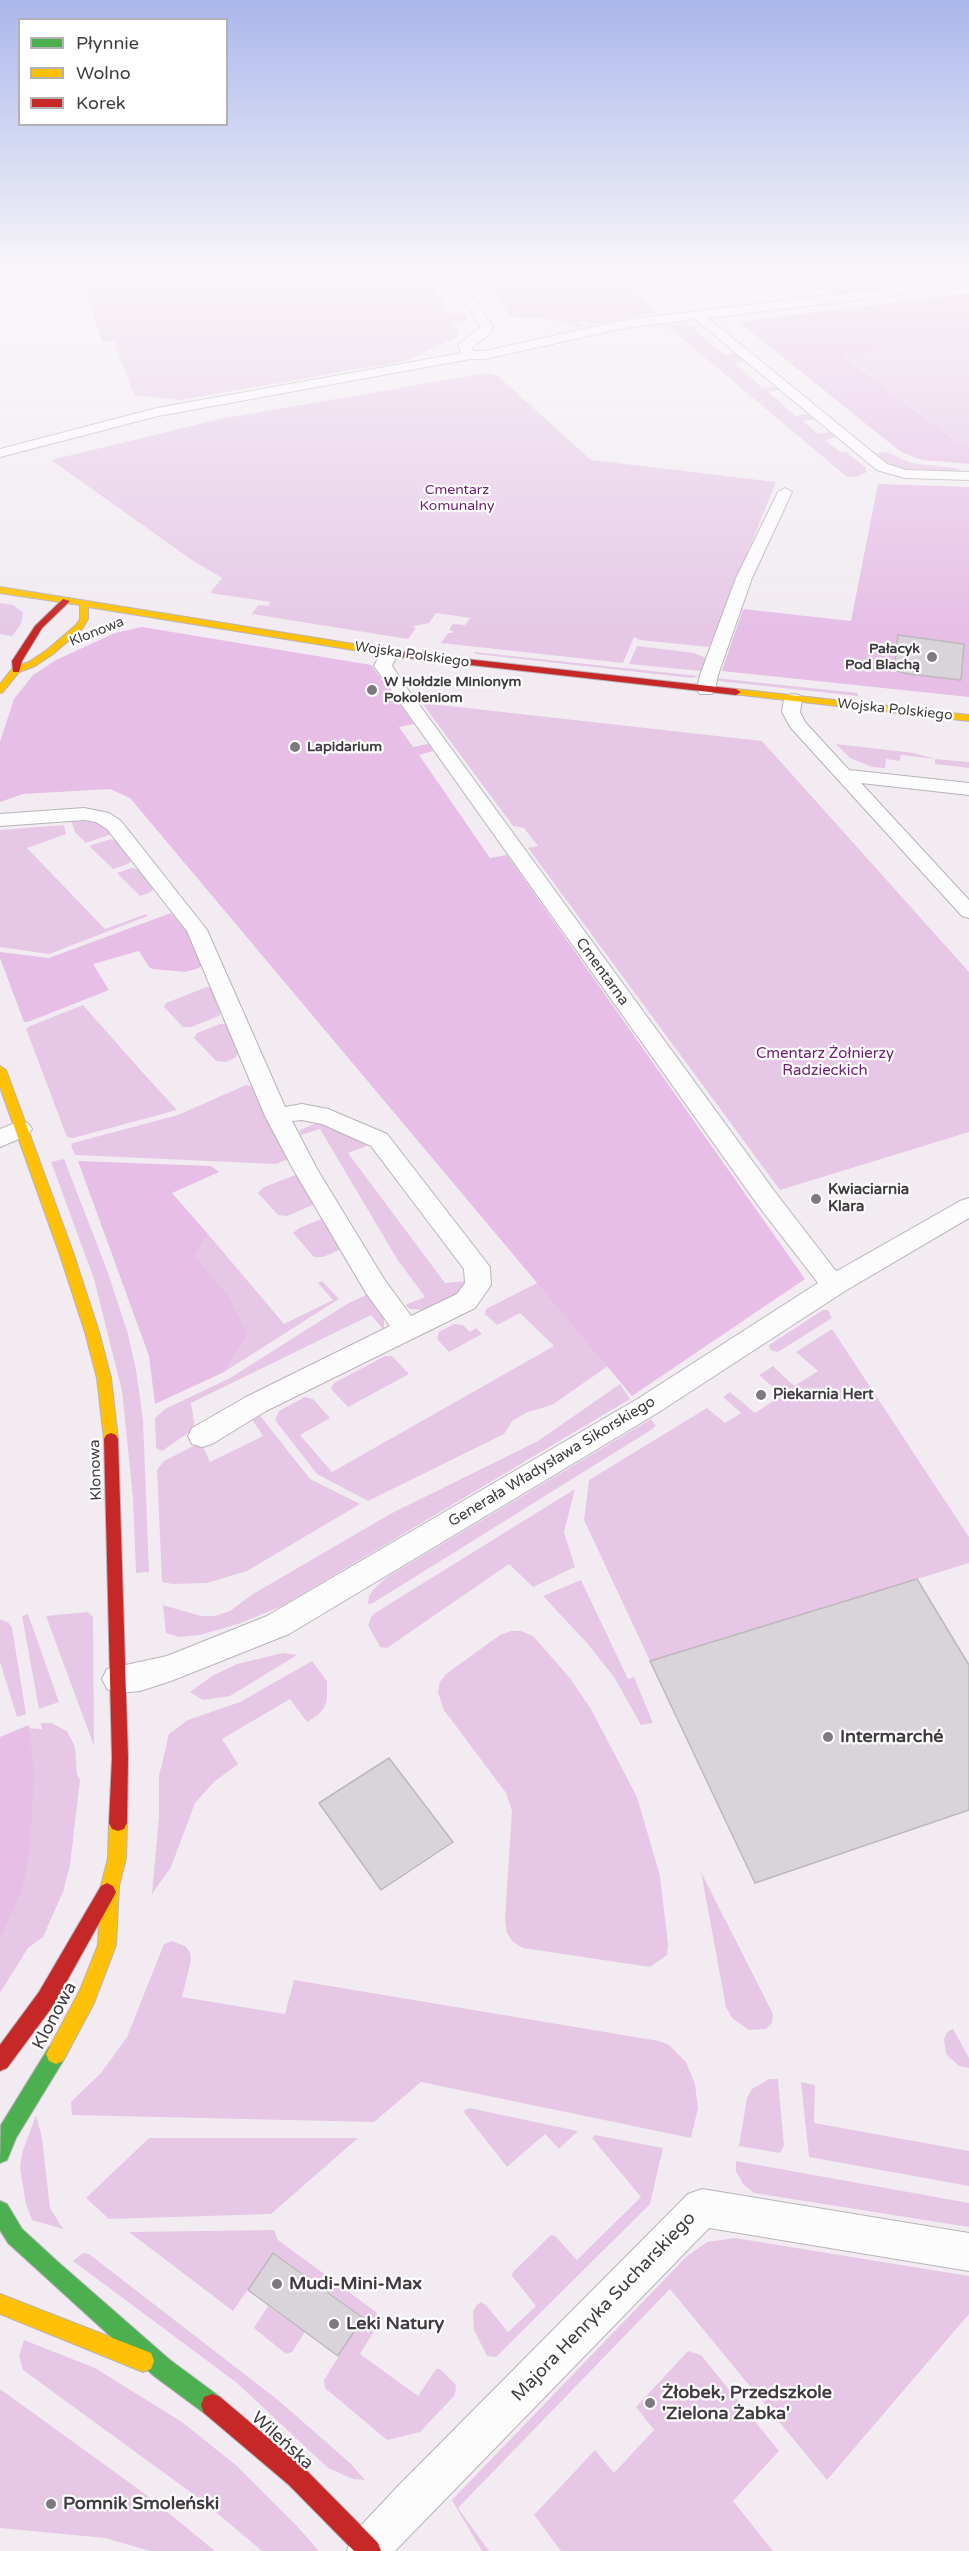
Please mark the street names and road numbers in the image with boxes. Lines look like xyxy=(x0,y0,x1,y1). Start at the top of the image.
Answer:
street label: Klonowa xyxy=(67,613,127,651)
street label: Wojska Polskiego xyxy=(354,639,470,671)
street label: Wojska Polskiego xyxy=(837,696,953,724)
street label: Cmentarna xyxy=(571,935,633,1009)
street label: Generała Władysława Sikorskiego xyxy=(445,1393,659,1531)
street label: Klonowa xyxy=(86,1439,106,1501)
street label: Klonowa xyxy=(28,1978,82,2054)
street label: Majora Henryka Sucharskiego xyxy=(508,2208,700,2406)
street label: Wileńska xyxy=(246,2407,318,2475)

